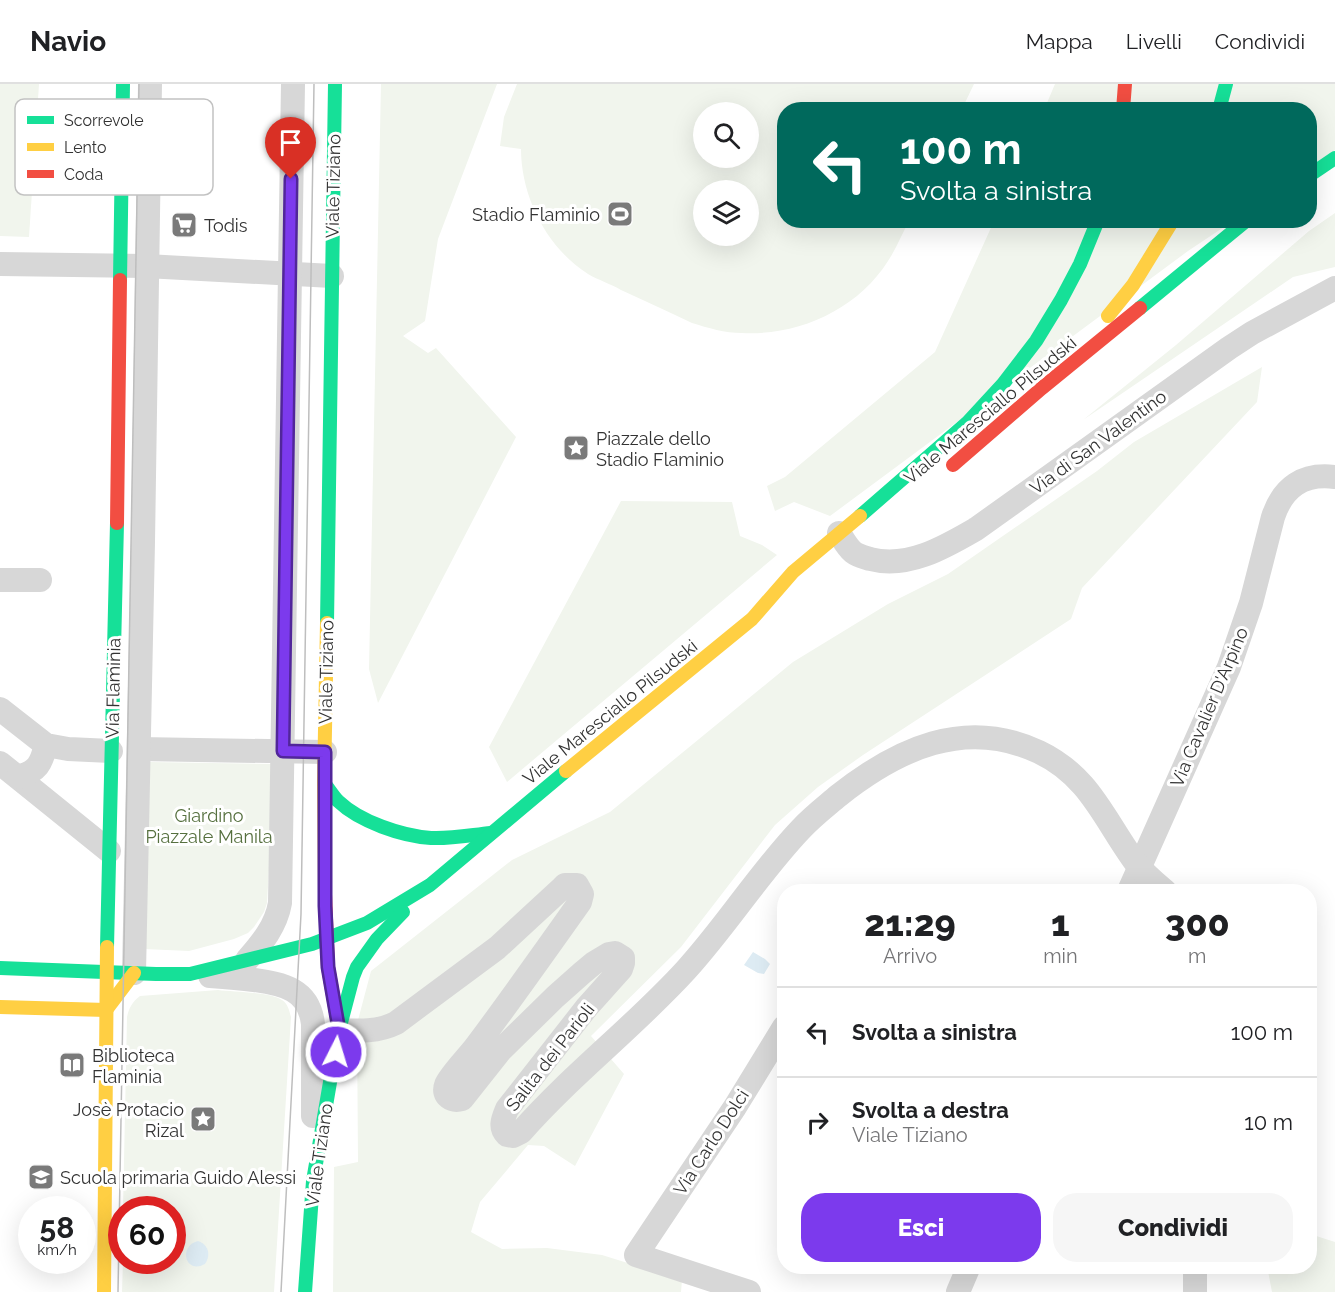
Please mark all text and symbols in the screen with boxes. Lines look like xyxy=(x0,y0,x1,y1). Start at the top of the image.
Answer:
text: Navio xyxy=(30,25,106,58)
text: Mappa xyxy=(1026,29,1093,54)
text: Livelli xyxy=(1126,29,1182,54)
text: Condividi xyxy=(1215,29,1305,54)
legend xyxy=(15,99,213,195)
map controls xyxy=(693,102,759,246)
button: search xyxy=(693,102,759,168)
text: Scorrevole xyxy=(64,111,144,130)
pin xyxy=(265,117,316,179)
text: 100 m xyxy=(900,125,1022,174)
icon: arrive xyxy=(274,126,307,159)
icon: left xyxy=(801,126,879,204)
street label: Viale Tiziano xyxy=(322,133,344,238)
text: Lento xyxy=(64,138,107,157)
text: Coda xyxy=(64,165,103,184)
text: Svolta a sinistra xyxy=(900,175,1092,206)
button: layers xyxy=(693,180,759,246)
sports icon: Stadio Flaminio xyxy=(605,199,635,229)
place label: Stadio Flaminio xyxy=(472,204,600,225)
supermarket icon: Todis xyxy=(169,210,199,240)
place label: Todis xyxy=(204,215,248,236)
street label: Viale Maresciallo Pilsudski xyxy=(900,332,1080,488)
street label: Via di San Valentino xyxy=(1026,385,1171,499)
place label: Piazzale dello Stadio Flaminio xyxy=(596,428,724,470)
place icon: Piazzale dello Stadio Flaminio xyxy=(561,433,591,463)
street label: Viale Tiziano xyxy=(315,619,337,724)
street label: Via Cavalier D'Arpino xyxy=(1166,624,1252,790)
street label: Viale Maresciallo Pilsudski xyxy=(519,635,701,789)
street label: Via Flaminia xyxy=(102,638,124,738)
park label: Giardino Piazzale Manila xyxy=(145,805,273,847)
text: 21:29 xyxy=(864,902,956,944)
text: 1 xyxy=(1051,902,1070,944)
text: 300 xyxy=(1165,902,1230,944)
text: Arrivo xyxy=(883,944,937,968)
text: min xyxy=(1043,944,1078,968)
text: m xyxy=(1188,944,1206,968)
street label: Salita dei Parioli xyxy=(501,999,599,1115)
icon: left xyxy=(801,1016,834,1049)
text: Svolta a sinistra xyxy=(852,1019,1017,1045)
text: 100 m xyxy=(1231,1019,1293,1045)
position arrow xyxy=(304,1020,368,1084)
place label: Biblioteca Flaminia xyxy=(92,1045,175,1087)
library icon: Biblioteca Flaminia xyxy=(57,1050,87,1080)
street label: Via Carlo Dolci xyxy=(669,1085,753,1199)
text: Svolta a destra xyxy=(852,1097,1009,1123)
place label: Josè Protacio Rizal xyxy=(73,1099,184,1141)
street label: Viale Tiziano xyxy=(301,1102,337,1208)
place icon: Josè Protacio Rizal xyxy=(188,1104,218,1134)
icon: right xyxy=(801,1106,834,1139)
text: 10 m xyxy=(1244,1109,1293,1135)
text: Viale Tiziano xyxy=(852,1123,968,1147)
school or university icon: Scuola primaria Guido Alessi xyxy=(26,1162,56,1192)
place label: Scuola primaria Guido Alessi xyxy=(60,1167,296,1188)
button: Esci xyxy=(801,1193,1041,1262)
button: Condividi xyxy=(1053,1193,1293,1262)
speed limit sign: 60 xyxy=(108,1196,186,1274)
text: 58 xyxy=(40,1210,74,1245)
text: km/h xyxy=(37,1241,77,1259)

